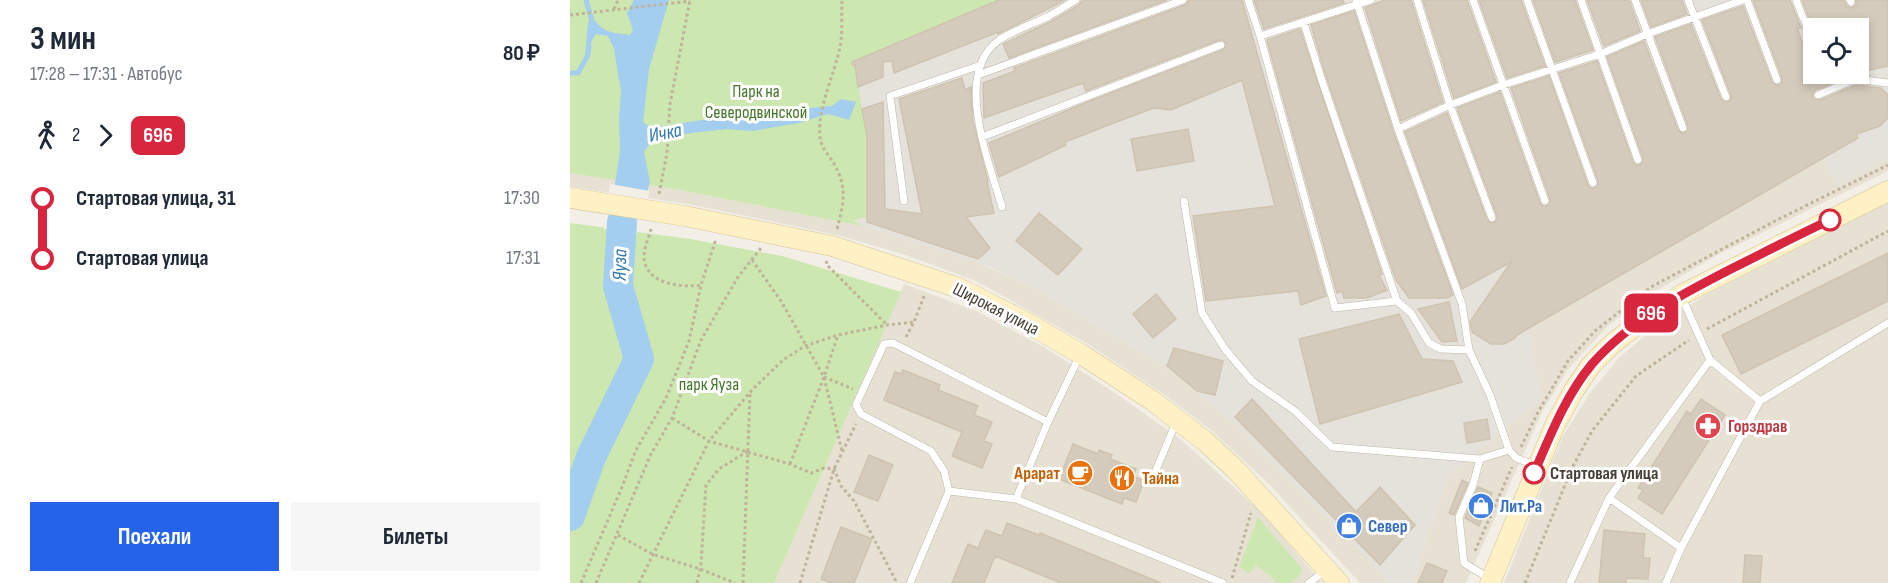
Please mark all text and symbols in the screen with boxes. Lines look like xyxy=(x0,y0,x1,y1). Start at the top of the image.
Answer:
map controls xyxy=(1803,18,1869,84)
button: locate xyxy=(1803,18,1869,84)
text: 3 мин xyxy=(30,19,96,59)
text: 80 ₽ xyxy=(503,40,540,67)
text: 17:28 – 17:31 · Автобус xyxy=(30,62,182,86)
park label: Парк на Северодвинской xyxy=(705,81,807,123)
water label: Ичка xyxy=(646,118,684,148)
icon: walk xyxy=(30,119,63,152)
icon: forward xyxy=(89,119,122,152)
text: 2 xyxy=(72,123,80,147)
text: 696 xyxy=(143,123,173,148)
text: Стартовая улица, 31 xyxy=(76,185,236,212)
text: 17:30 xyxy=(504,186,540,210)
unlabelled marker xyxy=(1819,209,1841,231)
text: Стартовая улица xyxy=(76,245,208,272)
text: 17:31 xyxy=(506,246,540,270)
water label: Яуза xyxy=(608,249,632,282)
street label: Широкая улица xyxy=(949,278,1043,340)
line badge: 696 xyxy=(1616,294,1686,332)
text: 696 xyxy=(1636,301,1666,326)
park label: парк Яуза xyxy=(679,374,739,395)
pharmacy icon: Горздрав xyxy=(1693,411,1723,441)
place label: Горздрав xyxy=(1728,416,1787,437)
cafe icon: Арарат xyxy=(1065,458,1095,488)
marker: Стартовая улица xyxy=(1523,462,1545,484)
place label: Арарат xyxy=(1013,463,1060,484)
restaurant icon: Тайна xyxy=(1107,463,1137,493)
place label: Стартовая улица xyxy=(1550,463,1658,484)
place label: Тайна xyxy=(1142,468,1179,489)
shop icon: Лит.Ра xyxy=(1466,491,1496,521)
place label: Лит.Ра xyxy=(1500,496,1542,517)
button: Поехали xyxy=(30,502,279,571)
button: Билеты xyxy=(291,502,540,571)
shop icon: Север xyxy=(1334,511,1364,541)
place label: Север xyxy=(1368,516,1408,537)

